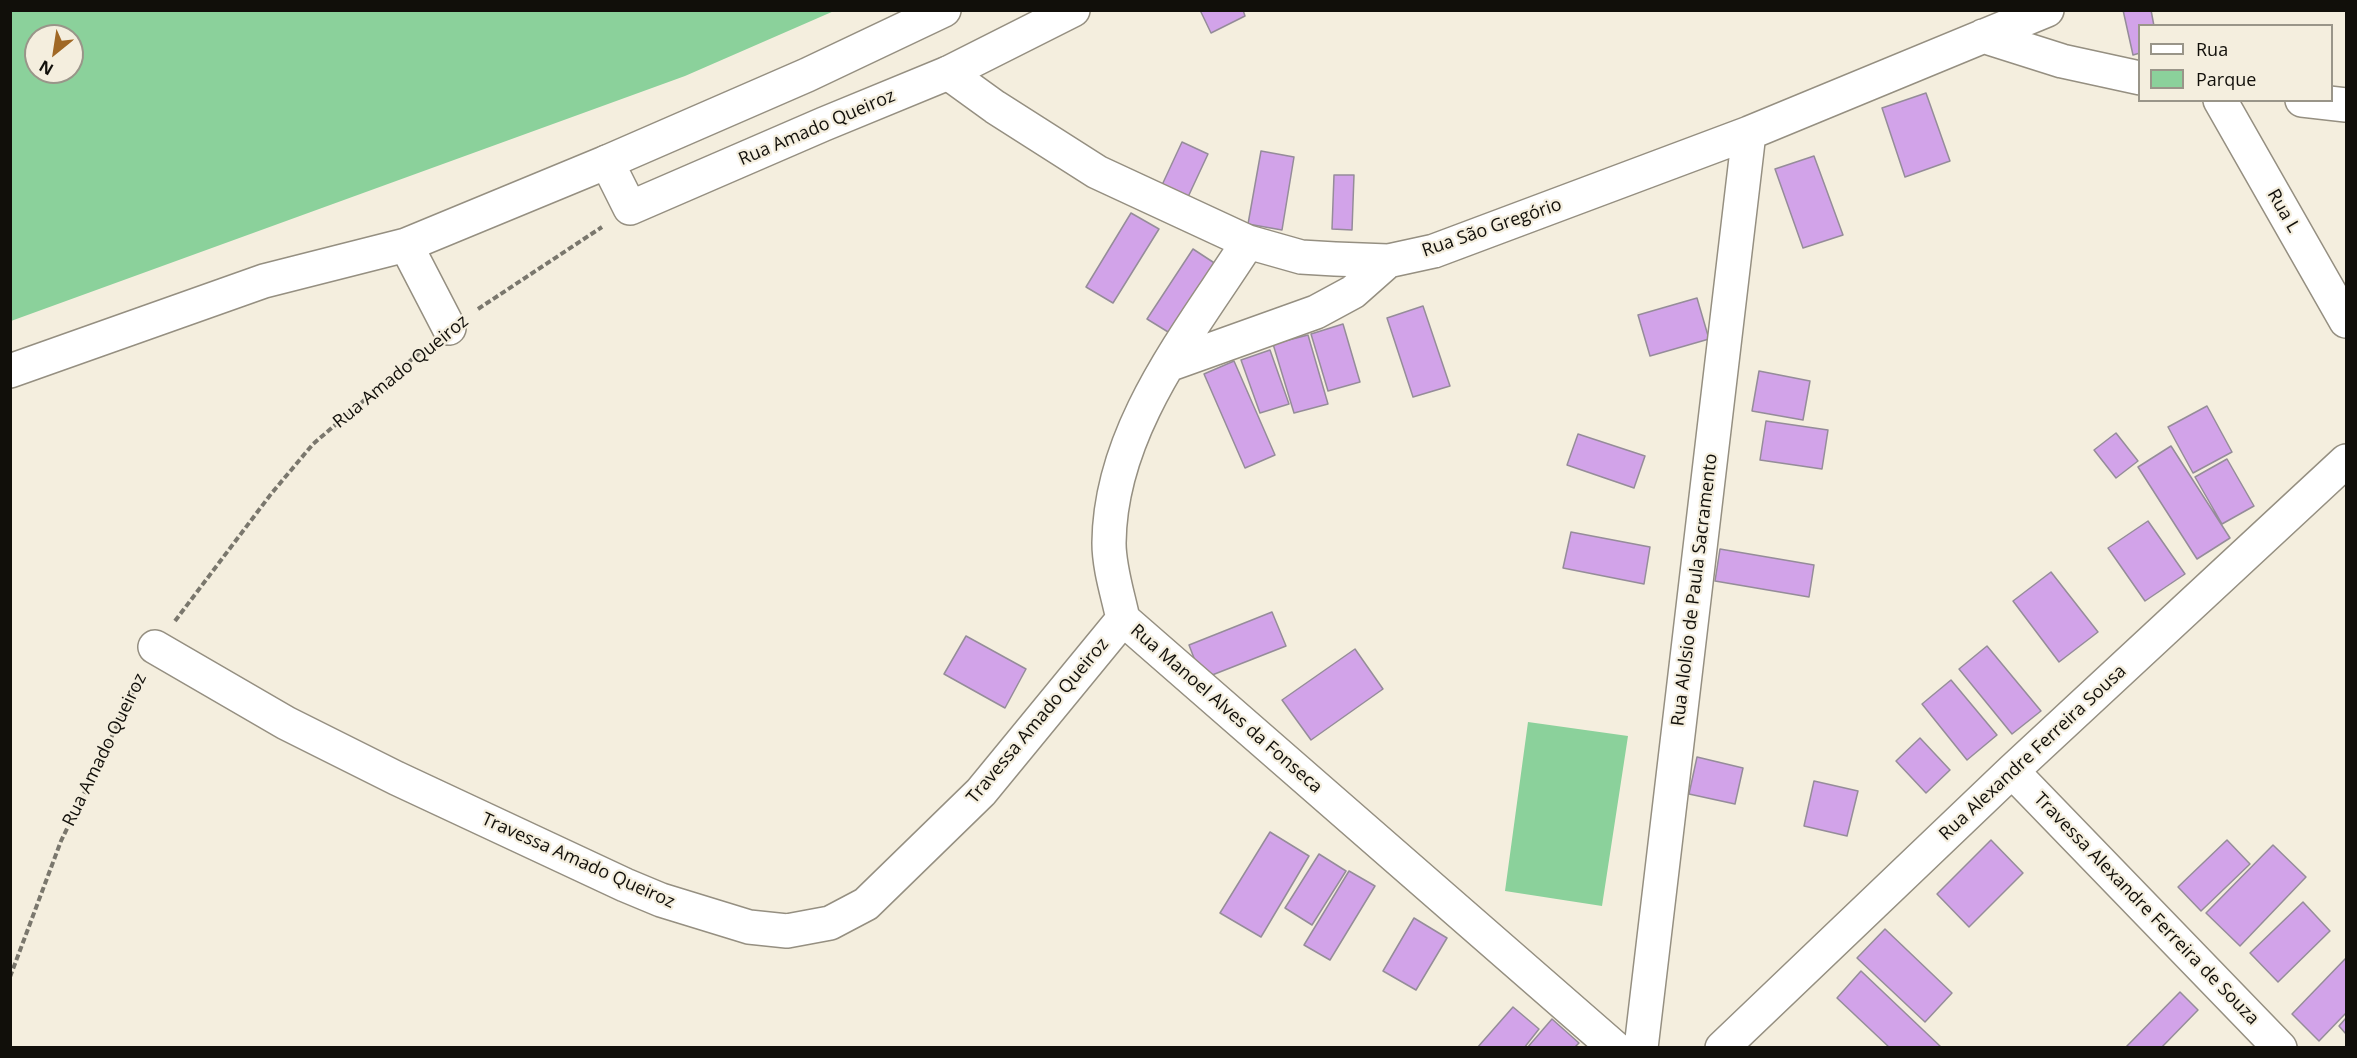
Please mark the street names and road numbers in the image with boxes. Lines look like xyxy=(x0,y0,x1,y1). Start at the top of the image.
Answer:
street label: Rua Amado Queiroz xyxy=(736,85,898,171)
street label: Rua L xyxy=(2262,186,2304,236)
street label: Rua São Gregório xyxy=(1419,194,1565,262)
street label: Rua Amado Queiroz xyxy=(329,311,473,433)
street label: Rua Alolsio de Paula Sacramento xyxy=(1668,452,1722,728)
street label: Rua Manoel Alves da Fonseca xyxy=(1126,620,1326,798)
street label: Travessa Amado Queiroz xyxy=(963,634,1113,808)
street label: Rua Alexandre Ferreira Sousa xyxy=(1935,661,2131,845)
street label: Rua Amado Queiroz xyxy=(59,670,151,830)
street label: Travessa Alexandre Ferreira de Souza xyxy=(2029,788,2263,1030)
street label: Travessa Amado Queiroz xyxy=(478,809,678,913)

